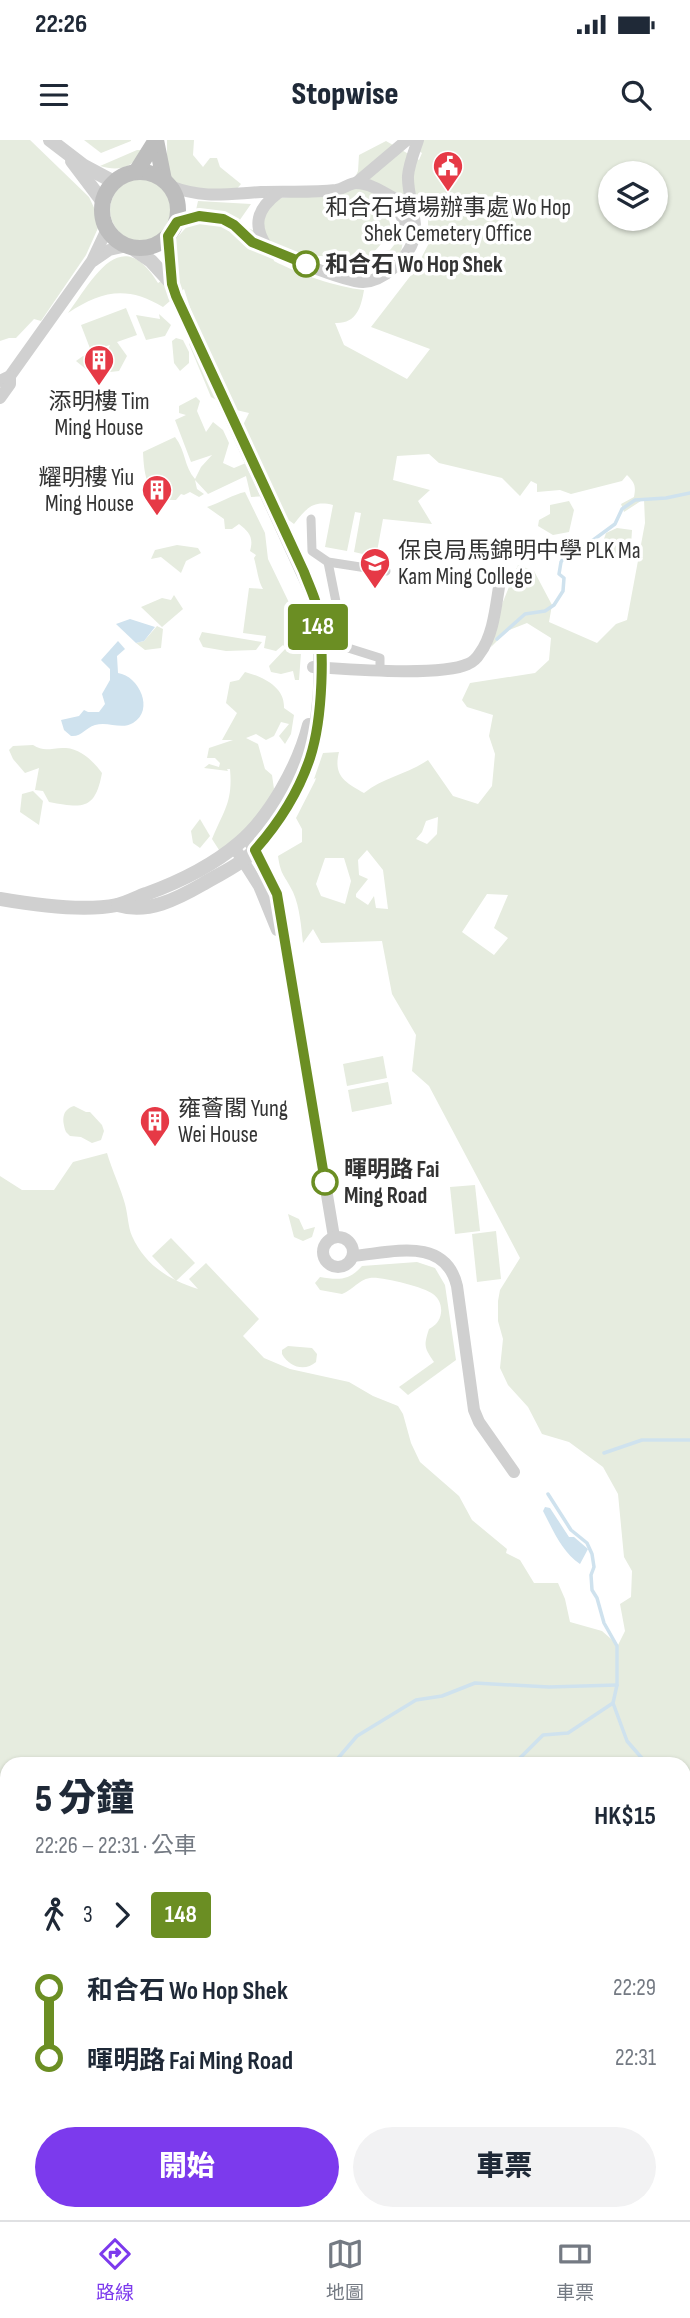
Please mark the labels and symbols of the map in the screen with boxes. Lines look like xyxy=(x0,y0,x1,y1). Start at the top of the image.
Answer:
public building icon: 和合石墳場辦事處 Wo Hop Shek Cemetery Office xyxy=(431,149,465,193)
place label: 和合石墳場辦事處 Wo Hop Shek Cemetery Office xyxy=(325,194,571,248)
marker: 和合石 Wo Hop Shek xyxy=(293,251,319,277)
place label: 和合石 Wo Hop Shek xyxy=(325,251,503,279)
building icon: 添明樓 Tim Ming House xyxy=(82,343,116,387)
place label: 添明樓 Tim Ming House xyxy=(48,388,150,442)
place label: 耀明樓 Yiu Ming House xyxy=(39,464,134,518)
building icon: 耀明樓 Yiu Ming House xyxy=(140,473,174,517)
place label: 保良局馬錦明中學 PLK Ma Kam Ming College xyxy=(398,537,641,591)
school or university icon: 保良局馬錦明中學 PLK Ma Kam Ming College xyxy=(358,546,392,590)
line badge: 148 xyxy=(278,604,358,650)
place label: 雍薈閣 Yung Wei House xyxy=(178,1095,288,1149)
building icon: 雍薈閣 Yung Wei House xyxy=(138,1104,172,1148)
place label: 暉明路 Fai Ming Road xyxy=(344,1156,439,1210)
marker: 暉明路 Fai Ming Road xyxy=(312,1169,338,1195)

